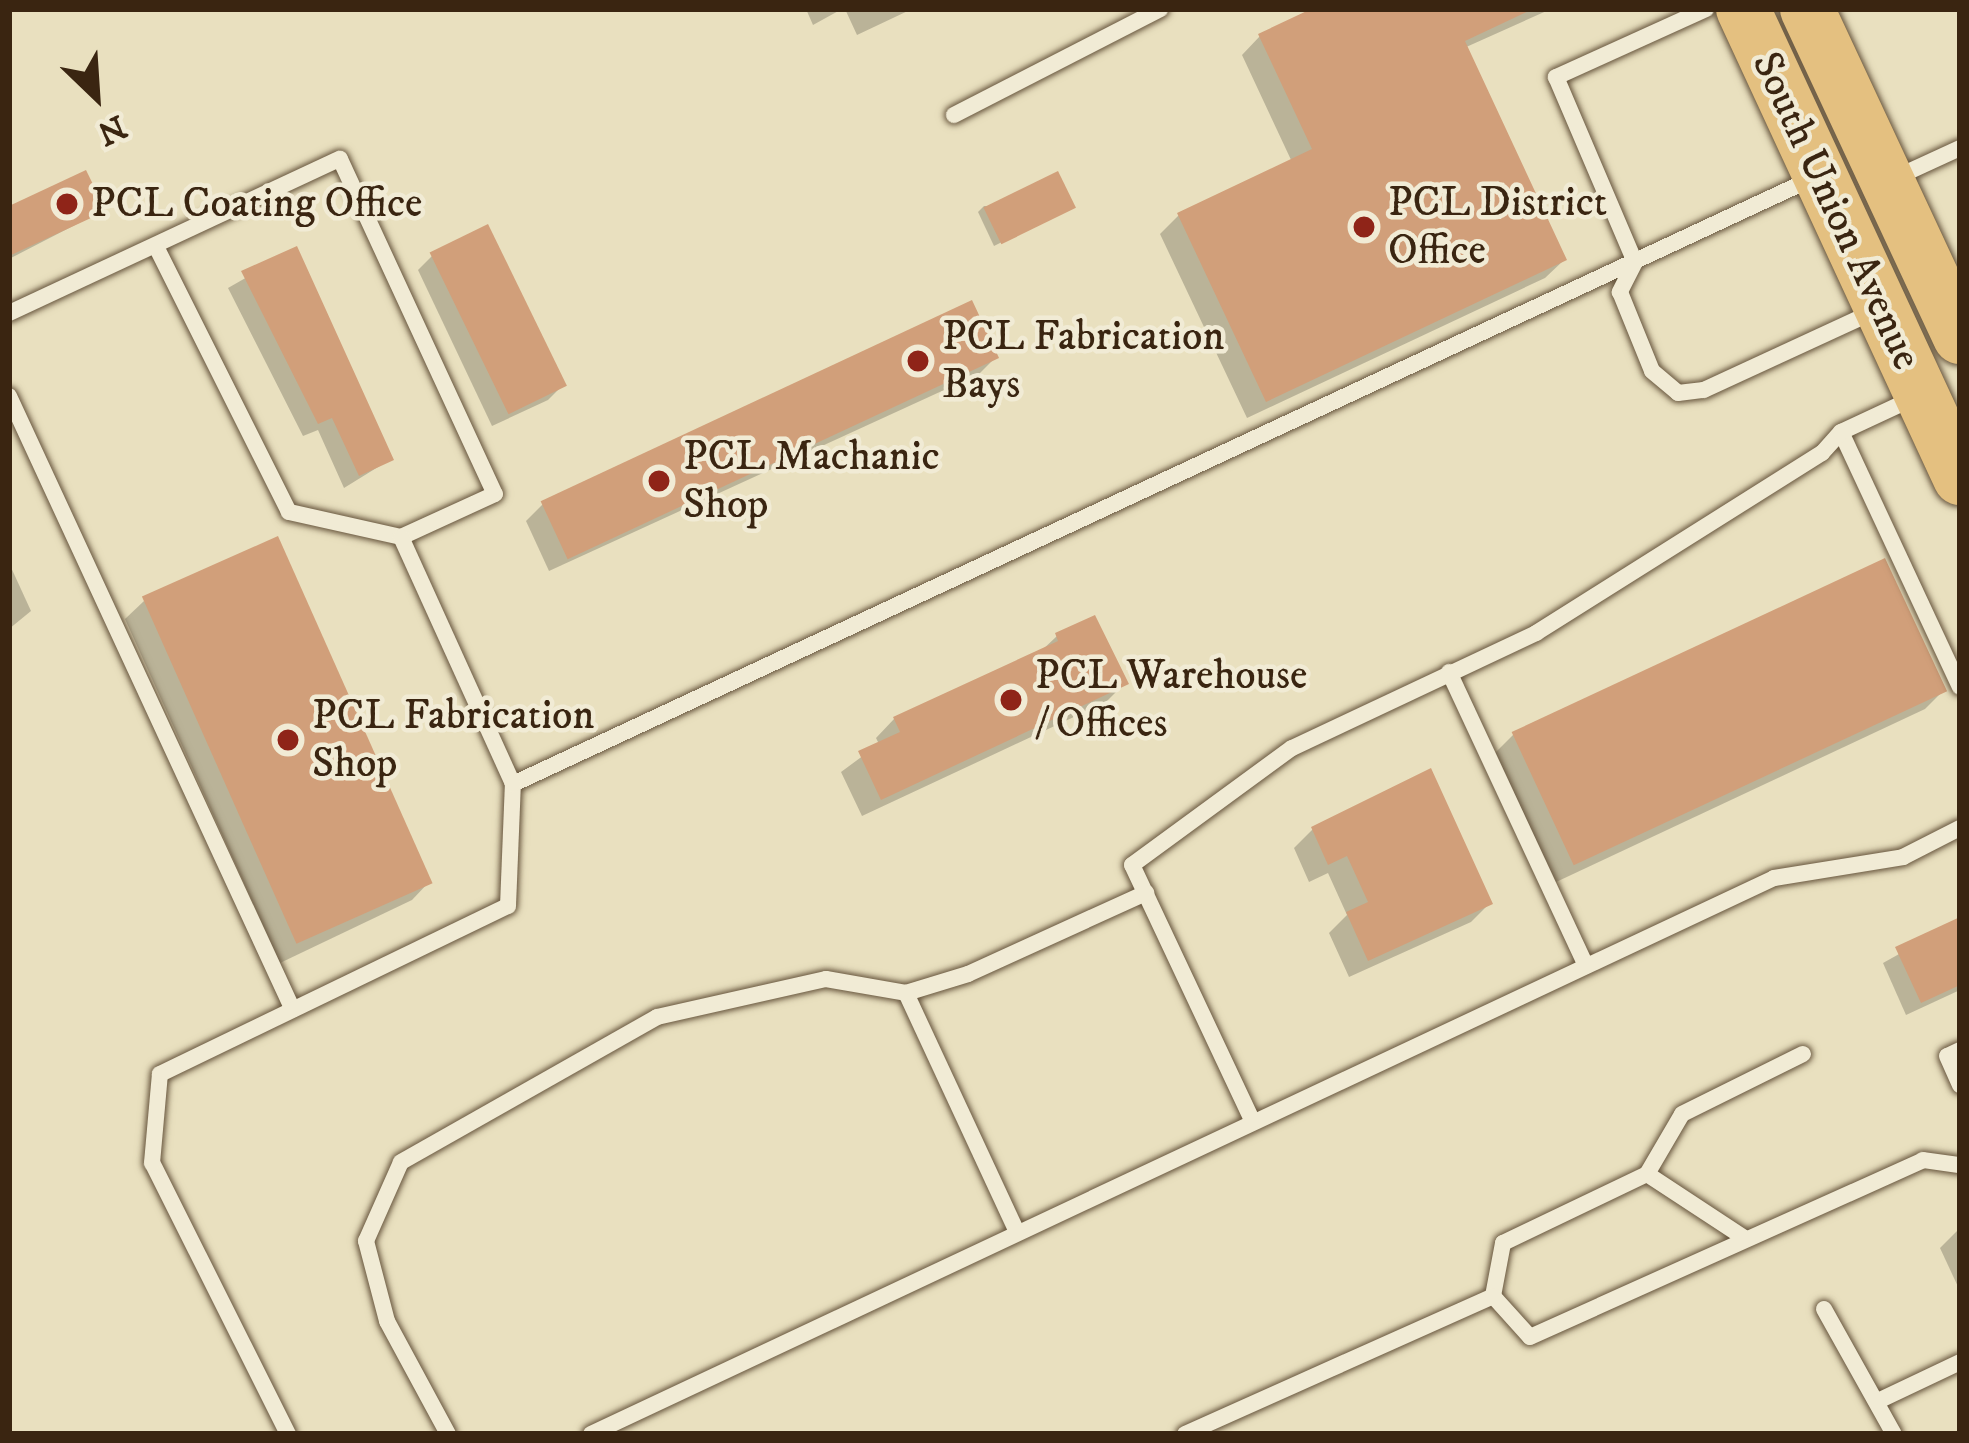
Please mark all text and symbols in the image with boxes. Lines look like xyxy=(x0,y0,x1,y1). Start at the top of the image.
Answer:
north arrow xyxy=(36,36,156,156)
street label: South Union Avenue xyxy=(1740,44,1932,378)
text: N xyxy=(90,105,132,153)
place label: PCL District Office xyxy=(1388,178,1607,276)
place label: PCL Coating Office xyxy=(91,179,422,229)
marker: PCL Coating Office xyxy=(54,191,80,217)
marker: PCL District Office xyxy=(1351,214,1377,240)
place label: PCL Fabrication Bays xyxy=(942,312,1224,410)
marker: PCL Fabrication Bays xyxy=(905,348,931,374)
place label: PCL Machanic Shop xyxy=(683,432,940,530)
marker: PCL Machanic Shop xyxy=(646,468,672,494)
place label: PCL Warehouse / Offices xyxy=(1035,651,1307,750)
marker: PCL Warehouse / Offices xyxy=(998,687,1024,713)
place label: PCL Fabrication Shop xyxy=(312,691,594,789)
marker: PCL Fabrication Shop xyxy=(275,727,301,753)

